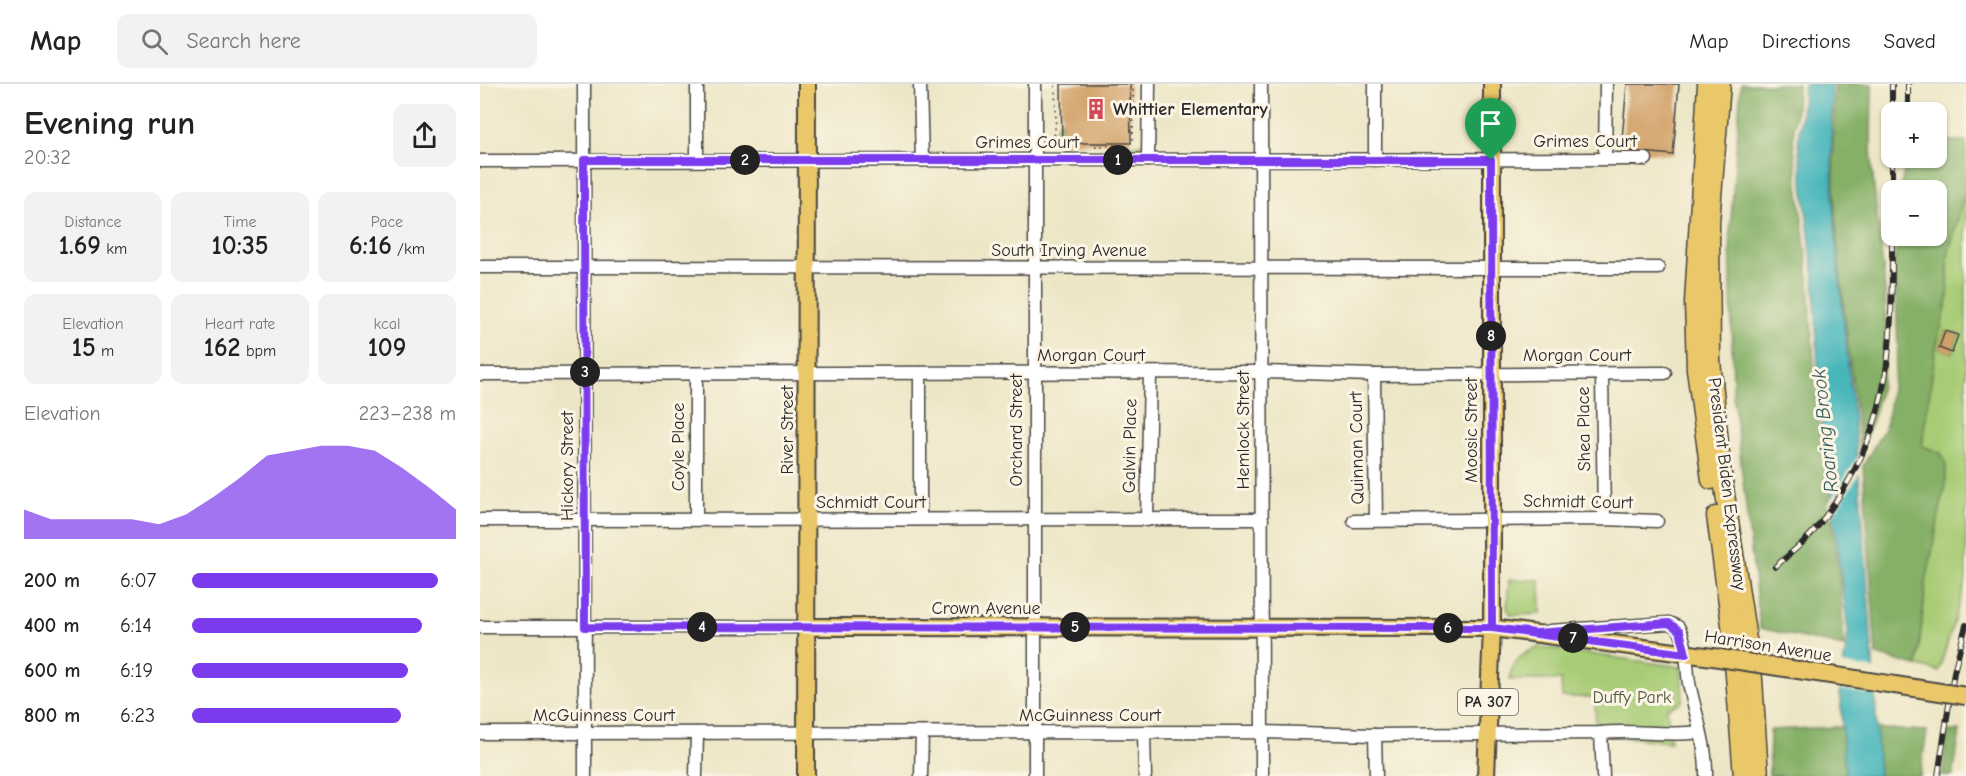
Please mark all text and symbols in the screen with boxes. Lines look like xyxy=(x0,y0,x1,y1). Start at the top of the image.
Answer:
search box xyxy=(117,14,537,68)
text: Map xyxy=(30,25,81,57)
icon: search xyxy=(138,25,171,58)
text: Search here xyxy=(186,28,301,54)
text: Map xyxy=(1689,29,1729,53)
text: Directions xyxy=(1762,29,1851,53)
text: Saved xyxy=(1884,29,1936,53)
building icon: Whittier Elementary xyxy=(1084,97,1108,121)
pin xyxy=(1465,98,1516,160)
place label: Whittier Elementary xyxy=(1113,99,1268,120)
map controls xyxy=(1881,102,1947,246)
button: + xyxy=(1881,102,1947,168)
text: Evening run xyxy=(24,104,195,142)
button: share xyxy=(393,104,456,167)
icon: arrive xyxy=(1474,107,1507,140)
street label: Grimes Court xyxy=(1533,131,1638,152)
street label: Grimes Court xyxy=(975,132,1080,153)
pin: 2 xyxy=(730,145,760,175)
pin: 1 xyxy=(1103,145,1133,175)
text: 20:32 xyxy=(24,146,71,169)
text: 2 xyxy=(741,151,749,169)
text: 1 xyxy=(1115,151,1121,169)
button: − xyxy=(1881,180,1947,246)
text: Distance xyxy=(64,213,122,231)
text: Time xyxy=(223,213,257,231)
text: Pace xyxy=(371,213,403,231)
text: 1.69 xyxy=(59,231,101,261)
text: 10:35 xyxy=(211,231,269,261)
text: 6:16 xyxy=(349,231,392,261)
text: km xyxy=(101,240,127,258)
text: /km xyxy=(392,240,425,258)
street label: South Irving Avenue xyxy=(991,240,1147,261)
text: Elevation xyxy=(62,315,124,333)
text: Heart rate xyxy=(205,315,275,333)
text: kcal xyxy=(374,315,400,333)
pin: 8 xyxy=(1476,321,1506,351)
text: 8 xyxy=(1487,327,1495,345)
text: 15 xyxy=(72,333,96,363)
text: 162 xyxy=(204,333,241,363)
text: 109 xyxy=(368,333,406,363)
text: m xyxy=(96,342,114,360)
text: bpm xyxy=(241,342,276,360)
street label: Morgan Court xyxy=(1037,345,1146,366)
street label: Morgan Court xyxy=(1523,345,1632,366)
pin: 3 xyxy=(570,357,600,387)
text: 3 xyxy=(581,363,589,381)
water label: Roaring Brook xyxy=(1807,368,1843,494)
street label: Hemlock Street xyxy=(1233,370,1254,489)
street label: Orchard Street xyxy=(1006,373,1027,487)
street label: Moosic Street xyxy=(1461,376,1482,483)
street label: President Biden Expressway xyxy=(1704,376,1751,593)
street label: River Street xyxy=(777,385,798,475)
street label: Shea Place xyxy=(1573,386,1595,472)
street label: Quinnan Court xyxy=(1345,390,1368,505)
street label: Galvin Place xyxy=(1119,398,1141,494)
text: Elevation xyxy=(24,402,101,425)
text: 223–238 m xyxy=(359,402,456,425)
street label: Coyle Place xyxy=(668,403,689,491)
street label: Hickory Street xyxy=(557,410,578,521)
street label: Schmidt Court xyxy=(1523,491,1634,513)
street label: Schmidt Court xyxy=(816,492,927,513)
text: 200 m xyxy=(24,569,80,592)
text: 6:07 xyxy=(120,569,156,592)
street label: Crown Avenue xyxy=(932,598,1040,619)
pin: 4 xyxy=(687,612,717,642)
pin: 5 xyxy=(1060,612,1090,642)
pin: 6 xyxy=(1433,613,1463,643)
text: 400 m xyxy=(24,614,79,637)
text: 6:14 xyxy=(120,614,152,637)
text: 4 xyxy=(698,618,706,636)
text: 5 xyxy=(1071,618,1079,636)
text: 6 xyxy=(1444,619,1452,637)
pin: 7 xyxy=(1558,623,1588,653)
street label: Harrison Avenue xyxy=(1703,626,1833,666)
text: 7 xyxy=(1569,629,1577,647)
text: 600 m xyxy=(24,659,80,682)
text: 6:19 xyxy=(120,659,153,682)
park label: Duffy Park xyxy=(1592,687,1672,708)
road number: PA 307 xyxy=(1458,689,1518,715)
text: 800 m xyxy=(24,704,80,727)
text: 6:23 xyxy=(120,704,155,727)
street label: McGuinness Court xyxy=(533,705,676,726)
street label: McGuinness Court xyxy=(1019,705,1162,726)

